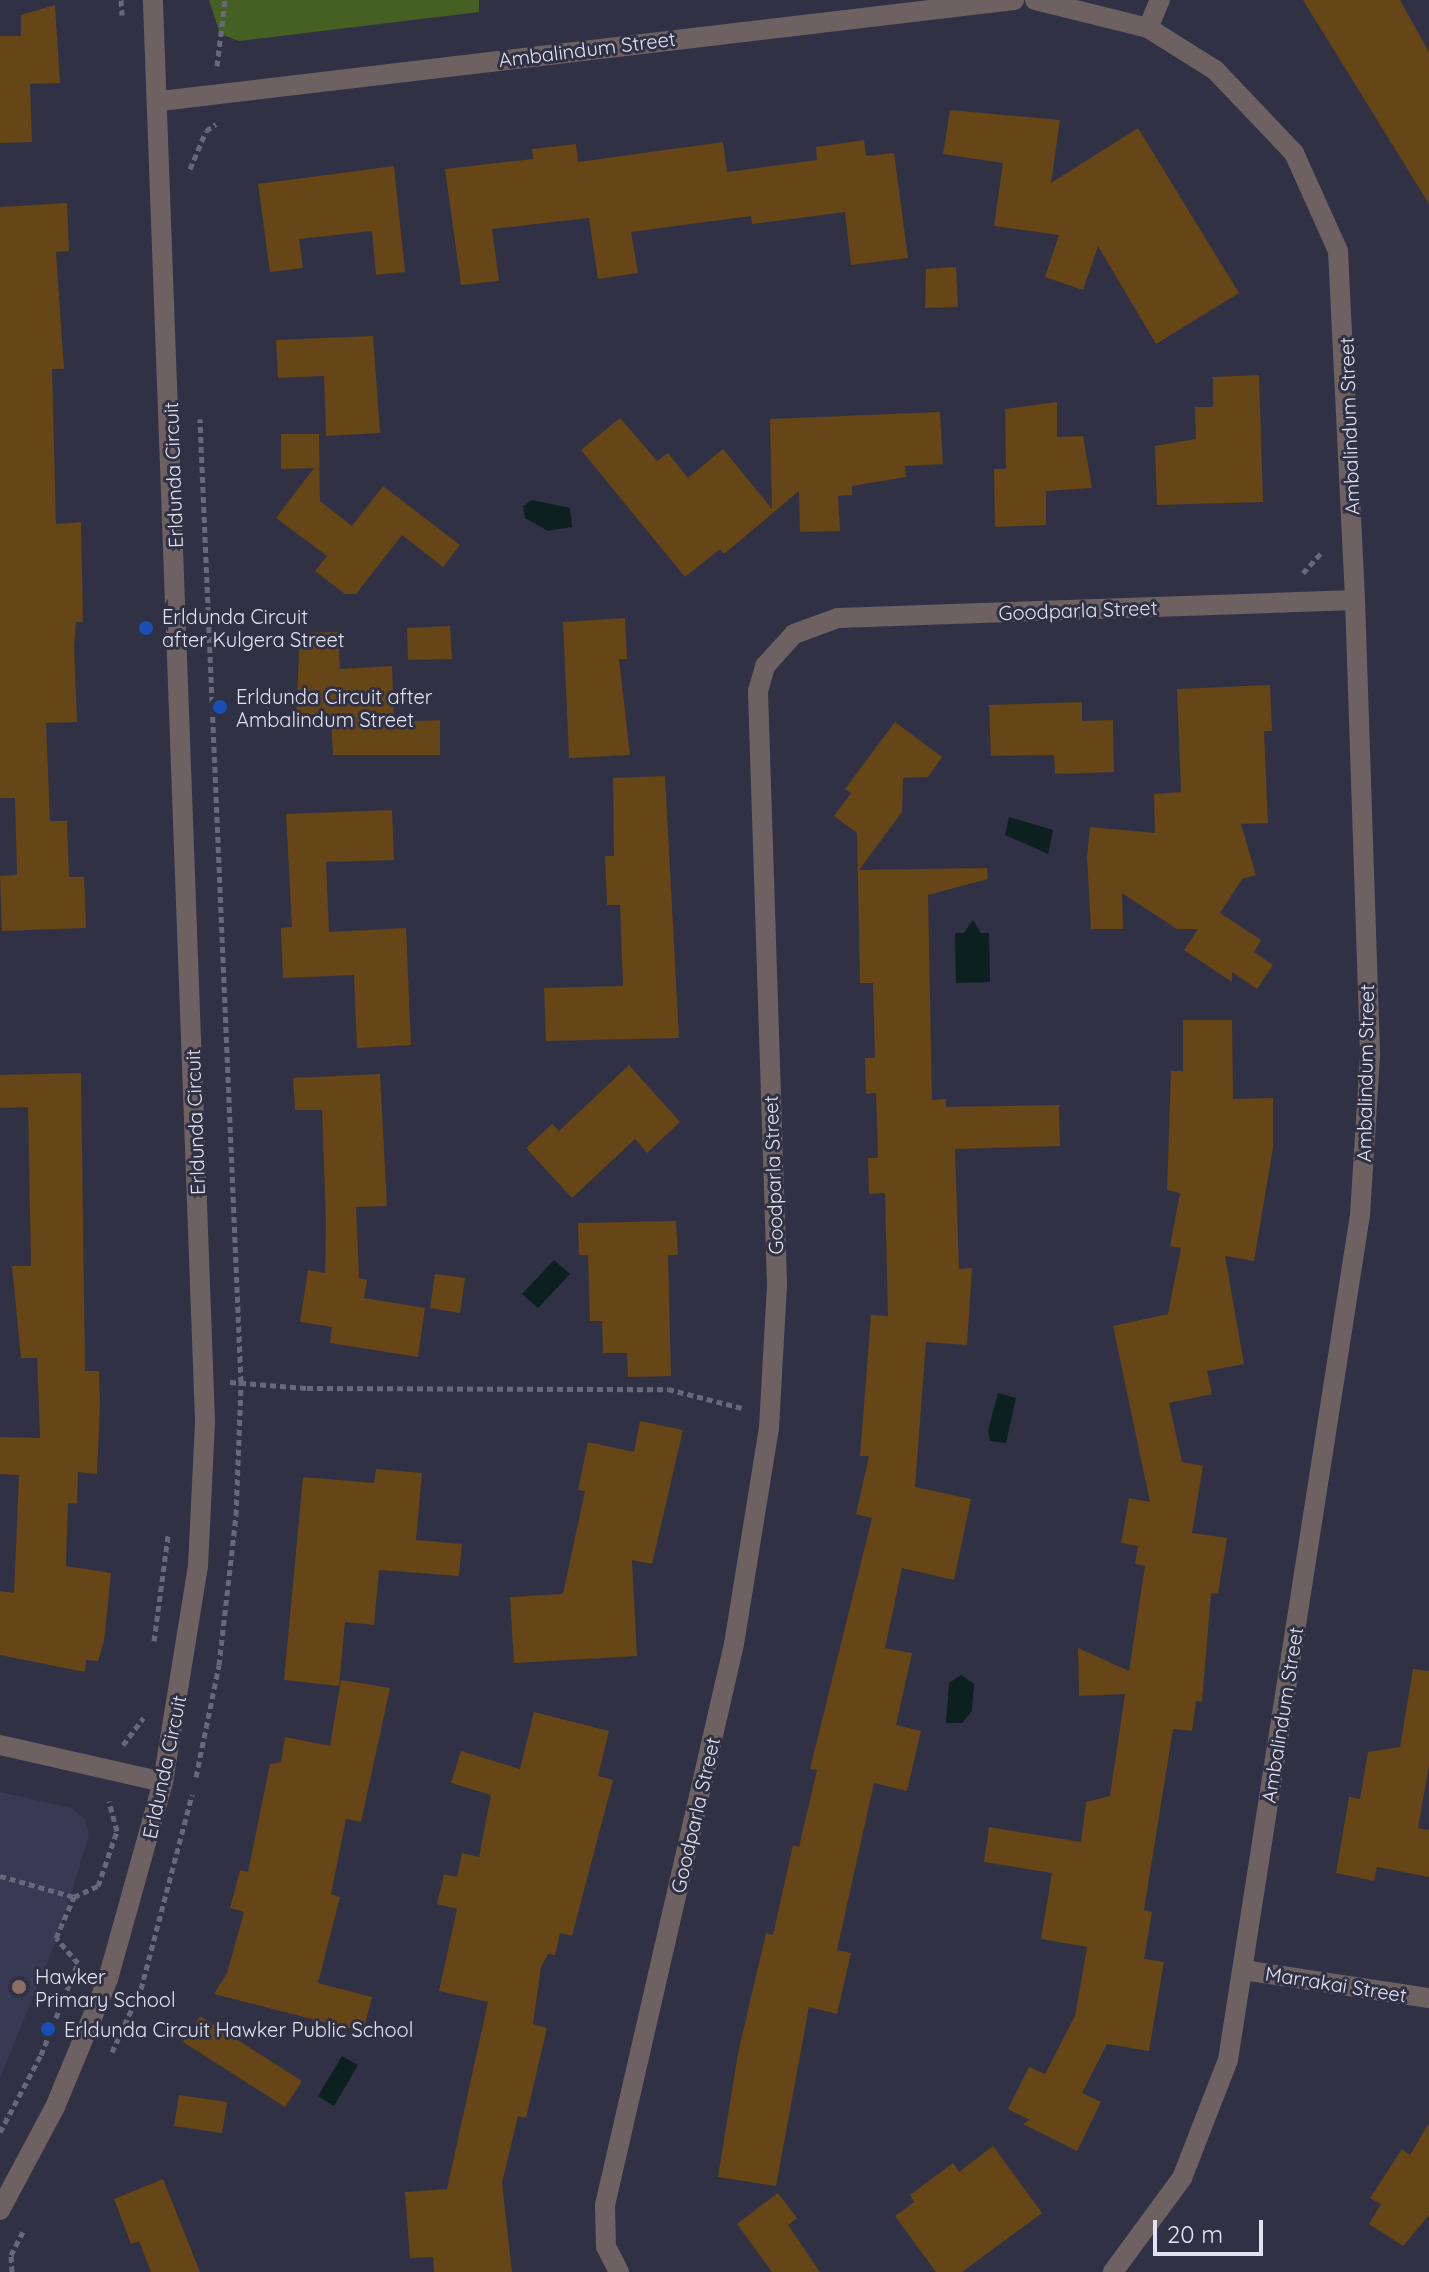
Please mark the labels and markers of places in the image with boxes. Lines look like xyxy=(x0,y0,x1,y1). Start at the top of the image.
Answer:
place label: Erldunda Circuit after Kulgera Street xyxy=(162,604,345,651)
marker: Erldunda Circuit after Kulgera Street xyxy=(137,619,155,637)
place label: Erldunda Circuit after Ambalindum Street xyxy=(236,684,432,731)
marker: Erldunda Circuit after Ambalindum Street xyxy=(211,698,229,716)
place label: Hawker Primary School xyxy=(35,1964,175,2011)
marker: Hawker Primary School xyxy=(10,1978,28,1996)
place label: Erldunda Circuit Hawker Public School xyxy=(64,2017,413,2041)
marker: Erldunda Circuit Hawker Public School xyxy=(39,2020,57,2038)

